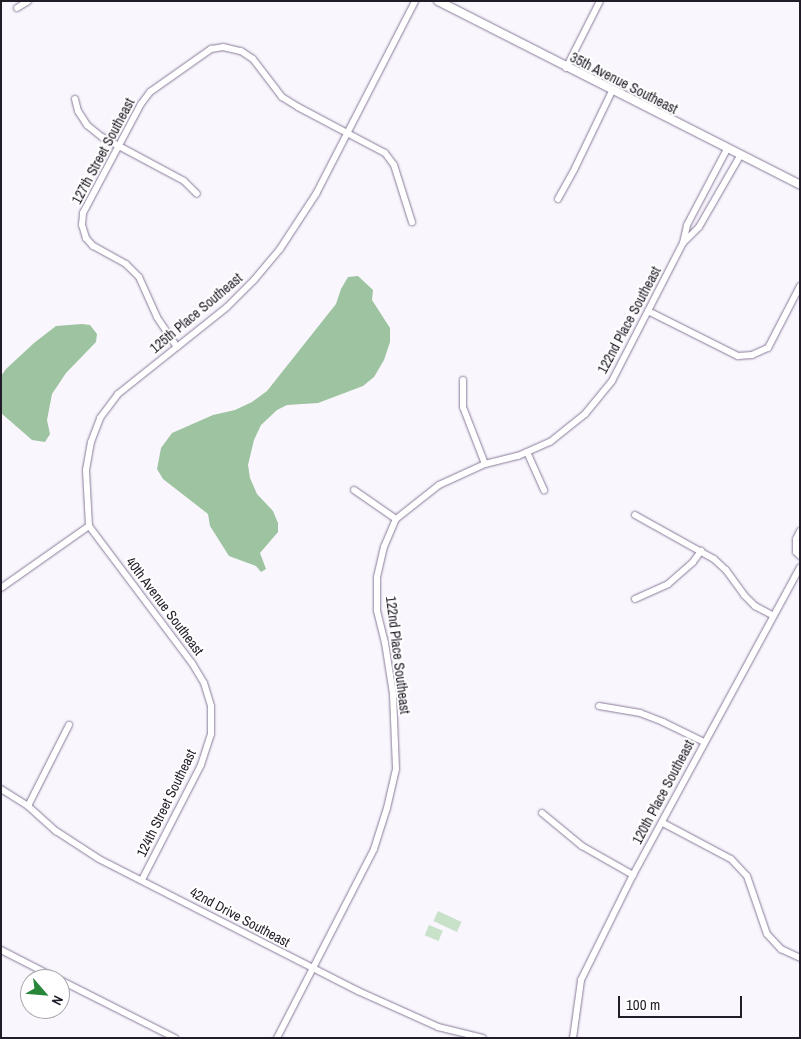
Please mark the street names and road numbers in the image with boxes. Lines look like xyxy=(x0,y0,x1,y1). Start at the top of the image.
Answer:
street label: 35th Avenue Southeast xyxy=(567,48,681,118)
street label: 127th Street Southeast xyxy=(68,95,138,207)
street label: 122nd Place Southeast xyxy=(594,264,664,376)
street label: 125th Place Southeast xyxy=(146,269,246,357)
street label: 40th Avenue Southeast xyxy=(122,553,208,659)
street label: 122nd Place Southeast xyxy=(382,595,414,715)
street label: 120th Place Southeast xyxy=(628,737,698,847)
street label: 124th Street Southeast xyxy=(133,747,199,859)
street label: 42nd Drive Southeast xyxy=(187,884,293,950)

